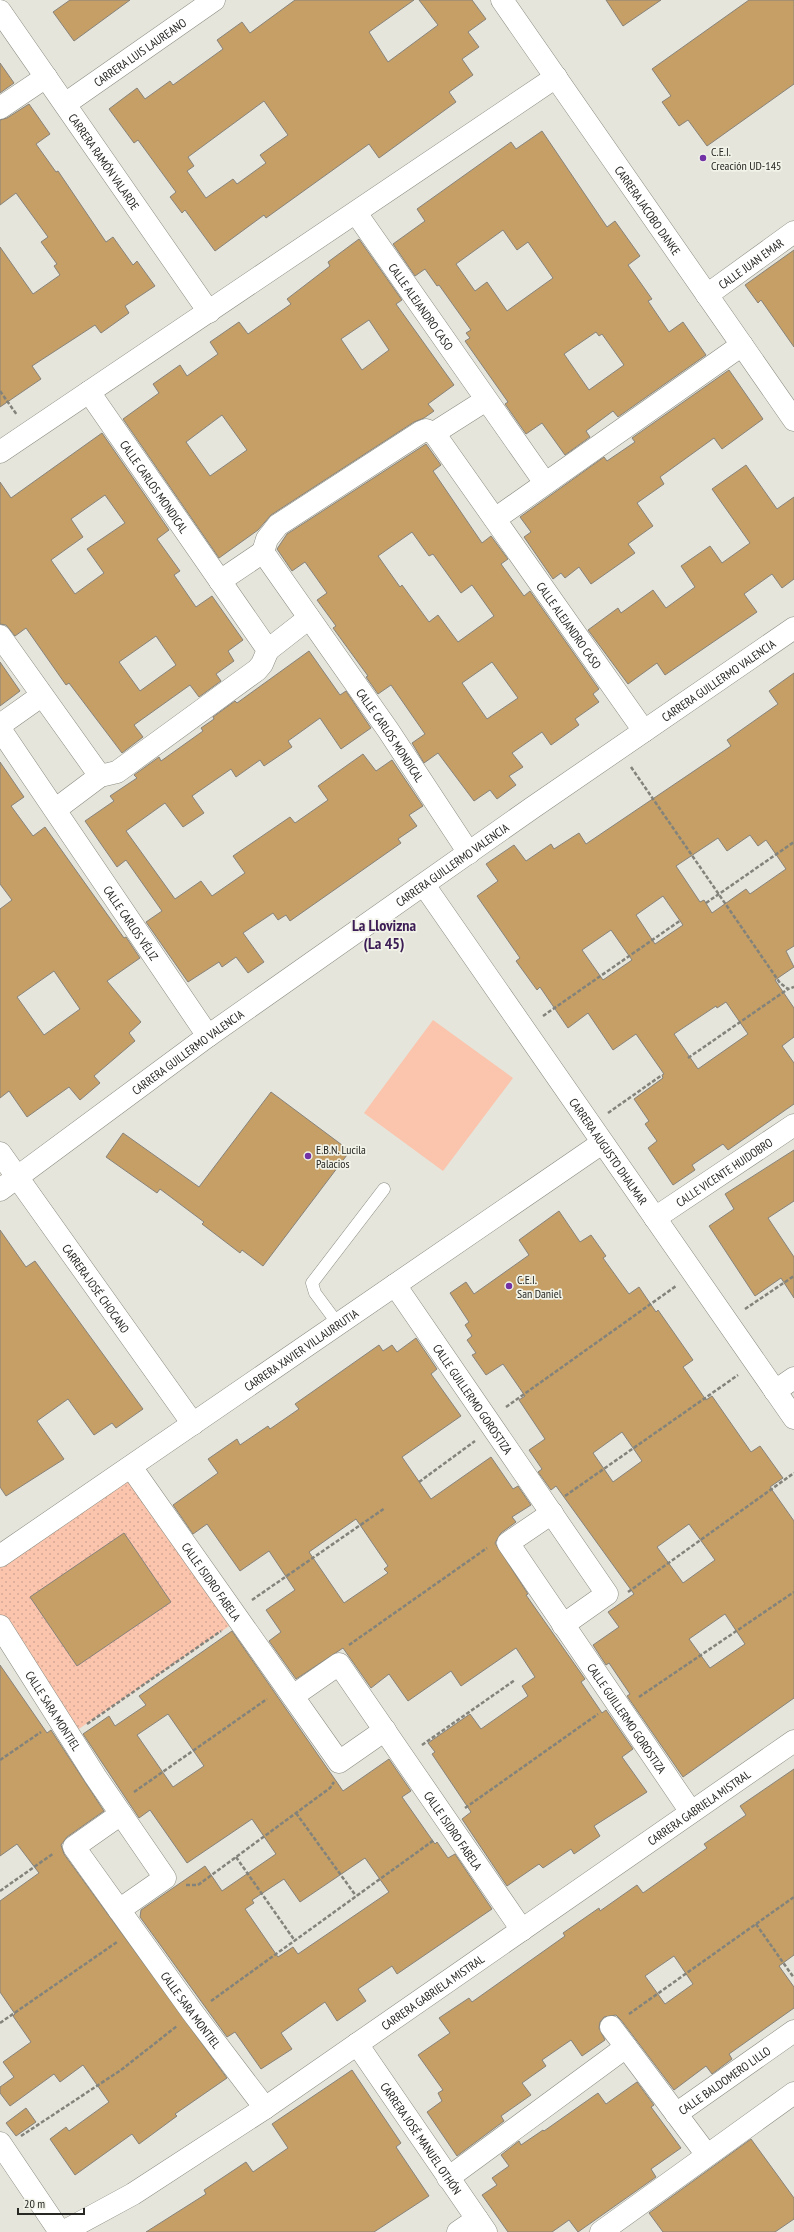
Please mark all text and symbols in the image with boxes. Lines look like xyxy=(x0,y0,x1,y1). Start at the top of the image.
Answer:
street label: CARRERA LUIS LAUREANO xyxy=(91,14,189,89)
street label: CARRERA RAMÓN VALARDE xyxy=(66,110,143,212)
place label: C.E.I. Creación UD-145 xyxy=(711,144,782,173)
marker: C.E.I. Creación UD-145 xyxy=(698,153,708,163)
street label: CARRERA JACOBO DANKE xyxy=(612,163,684,258)
street label: CALLE JUAN EMAR xyxy=(715,235,786,292)
street label: CALLE ALEJANDRO CASO xyxy=(386,260,457,353)
street label: CALLE CARLOS MONDICAL xyxy=(117,437,192,536)
street label: CALLE ALEJANDRO CASO xyxy=(534,579,605,672)
street label: CARRERA GUILLERMO VALENCIA xyxy=(659,636,778,724)
street label: CALLE CARLOS MONDICAL xyxy=(354,685,427,784)
street label: CARRERA GUILLERMO VALENCIA xyxy=(392,819,511,909)
street label: CALLE CARLOS VÉLIZ xyxy=(101,882,162,963)
district label: La Llovizna (La 45) xyxy=(352,915,416,953)
street label: CARRERA GUILLERMO VALENCIA xyxy=(129,1006,247,1097)
street label: CARRERA AUGUSTO DHALMAR xyxy=(567,1095,651,1208)
street label: CALLE VICENTE HUIDOBRO xyxy=(673,1134,775,1209)
place label: E.B.N. Lucila Palacios xyxy=(316,1142,366,1171)
marker: E.B.N. Lucila Palacios xyxy=(303,1151,313,1161)
street label: CARRERA JOSÉ CHOCANO xyxy=(60,1241,133,1336)
place label: C.E.I. San Daniel xyxy=(517,1272,562,1301)
marker: C.E.I. San Daniel xyxy=(504,1281,514,1291)
street label: CARRERA XAVIER VILLAURRUTIA xyxy=(241,1305,361,1394)
street label: CALLE GUILLERMO GOROSTIZA xyxy=(430,1341,516,1457)
street label: CALLE ISIDRO FABELA xyxy=(179,1539,245,1624)
street label: CALLE GUILLERMO GOROSTIZA xyxy=(584,1660,670,1776)
street label: CALLE SARA MONTIEL xyxy=(23,1668,84,1753)
street label: CARRERA GABRIELA MISTRAL xyxy=(644,1766,753,1848)
street label: CALLE ISIDRO FABELA xyxy=(421,1788,486,1873)
street label: CARRERA GABRIELA MISTRAL xyxy=(378,1951,487,2033)
street label: CALLE SARA MONTIEL xyxy=(158,1968,224,2051)
street label: CALLE BALDOMERO LILLO xyxy=(675,2042,773,2118)
street label: CARRERA JOSÉ MANUEL OTHÓN xyxy=(378,2079,465,2197)
scale bar xyxy=(18,2190,84,2216)
text: 20 m xyxy=(24,2196,45,2211)

